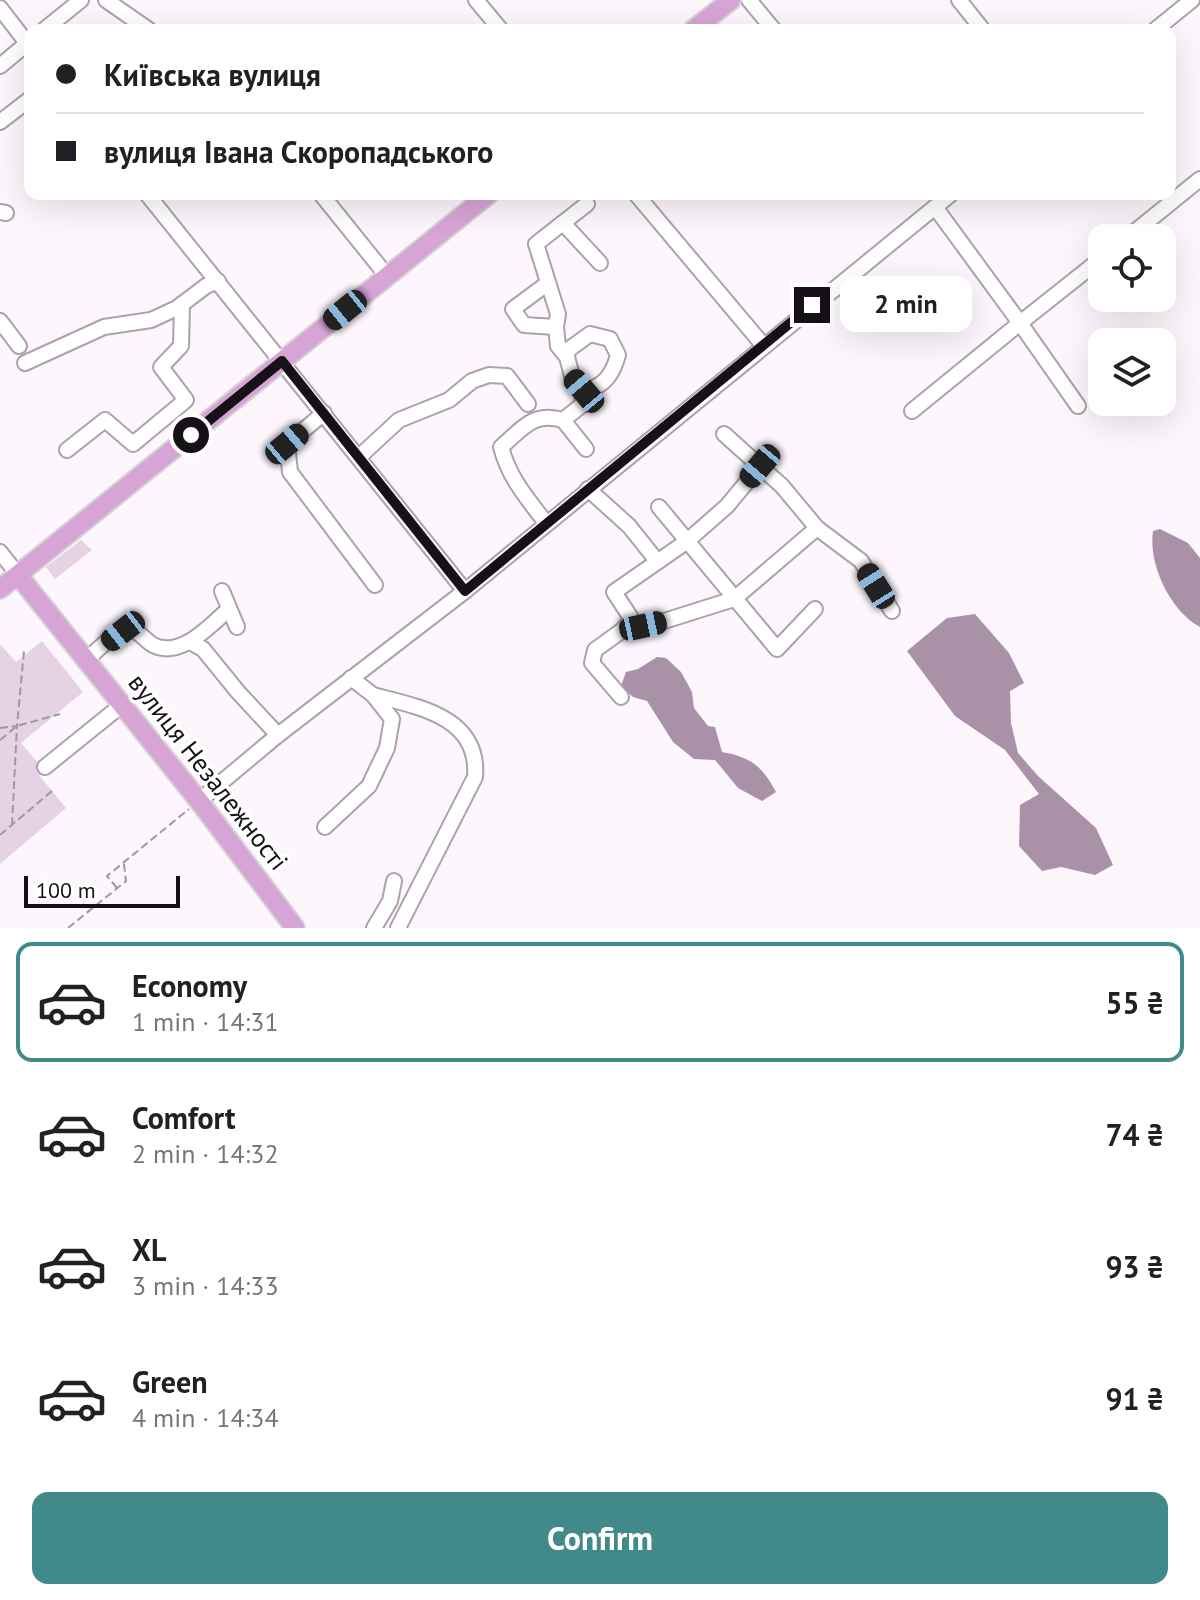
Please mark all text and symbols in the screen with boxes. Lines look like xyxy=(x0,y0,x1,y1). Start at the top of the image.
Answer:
text: Київська вулиця xyxy=(104,55,321,94)
text: вулиця Івана Скоропадського xyxy=(104,132,493,171)
map controls xyxy=(1088,224,1176,416)
button: locate xyxy=(1088,224,1176,312)
callout: 2 min xyxy=(840,277,972,333)
car xyxy=(319,286,371,334)
route end xyxy=(794,287,830,323)
text: 2 min xyxy=(874,287,938,320)
button: layers xyxy=(1088,328,1176,416)
car xyxy=(559,365,609,417)
route start xyxy=(173,417,209,453)
car xyxy=(261,419,313,469)
car xyxy=(735,440,785,492)
car xyxy=(853,559,899,613)
car xyxy=(97,607,149,655)
car xyxy=(617,609,669,643)
street label: вулиця Незалежності xyxy=(121,667,295,877)
scale bar xyxy=(24,872,180,908)
text: 100 m xyxy=(36,876,96,904)
icon: car xyxy=(36,966,108,1038)
text: Economy xyxy=(132,966,247,1005)
text: 55 ₴ xyxy=(1105,983,1164,1022)
text: 1 min · 14:31 xyxy=(132,1005,279,1038)
icon: car xyxy=(36,1098,108,1170)
text: Comfort xyxy=(132,1098,235,1137)
text: 74 ₴ xyxy=(1105,1115,1164,1154)
text: 2 min · 14:32 xyxy=(132,1137,279,1170)
icon: car xyxy=(36,1230,108,1302)
text: XL xyxy=(132,1230,166,1269)
text: 93 ₴ xyxy=(1105,1247,1164,1286)
text: 3 min · 14:33 xyxy=(132,1269,279,1302)
icon: car xyxy=(36,1362,108,1434)
text: Green xyxy=(132,1362,207,1401)
text: 91 ₴ xyxy=(1105,1379,1164,1418)
text: 4 min · 14:34 xyxy=(132,1401,279,1434)
button: Confirm xyxy=(32,1492,1168,1584)

